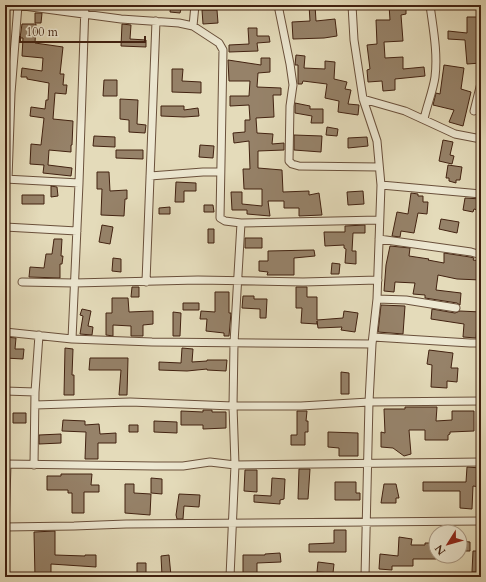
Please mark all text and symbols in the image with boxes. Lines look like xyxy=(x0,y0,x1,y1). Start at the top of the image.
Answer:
scale bar xyxy=(20,18,145,44)
text: 100 m xyxy=(26,24,59,40)
north arrow xyxy=(428,524,468,564)
text: N xyxy=(431,541,449,558)

